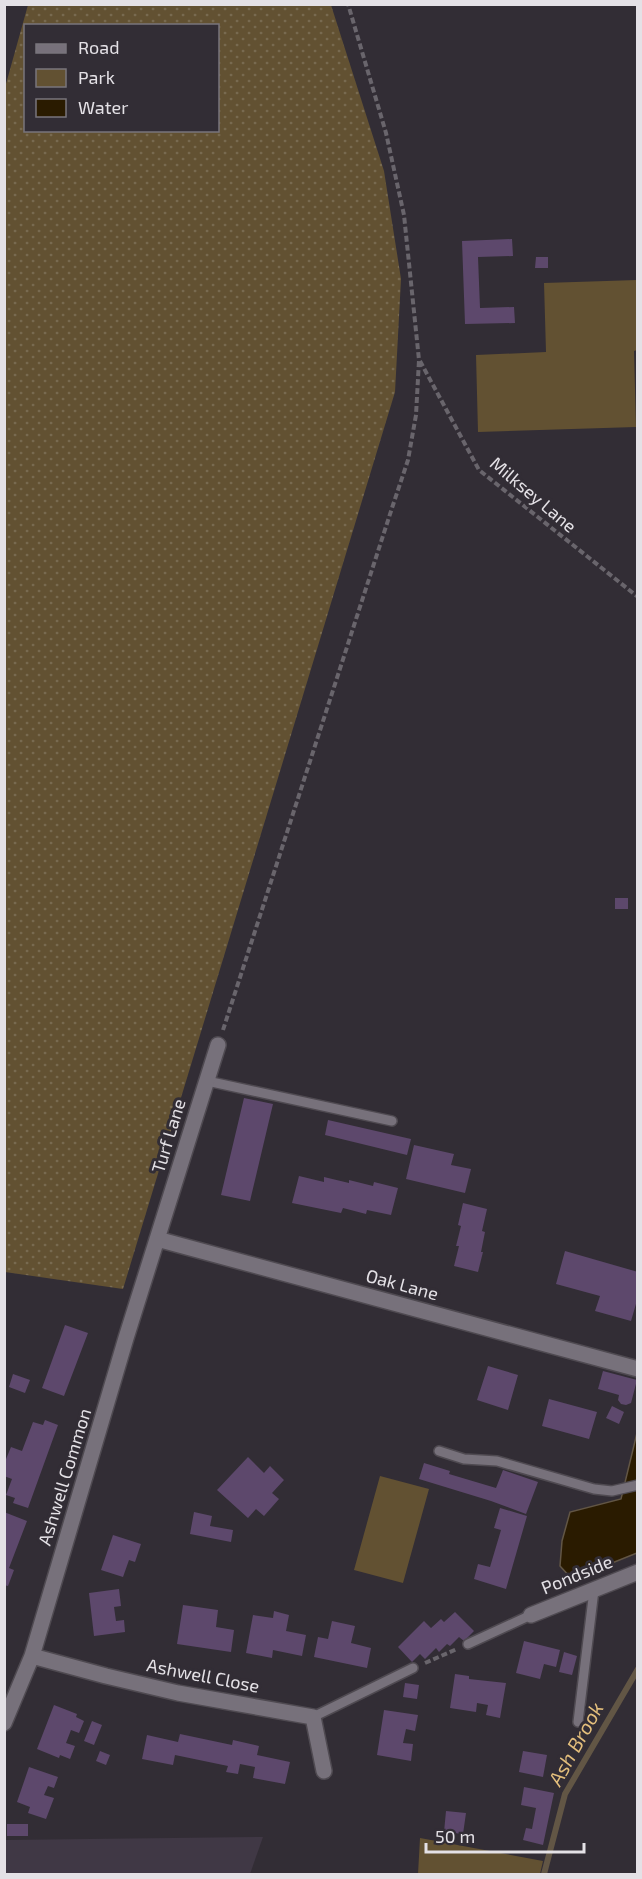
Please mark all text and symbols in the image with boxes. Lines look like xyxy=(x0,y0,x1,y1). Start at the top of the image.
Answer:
legend xyxy=(24,24,219,132)
text: Road xyxy=(78,36,119,58)
text: Park xyxy=(78,66,115,88)
text: Water xyxy=(78,96,128,118)
street label: Milksey Lane xyxy=(486,452,581,537)
street label: Turf Lane xyxy=(146,1096,190,1175)
street label: Oak Lane xyxy=(364,1264,441,1304)
street label: Ashwell Common xyxy=(33,1405,95,1548)
street label: Pondside xyxy=(538,1550,616,1598)
street label: Ashwell Close xyxy=(145,1653,261,1697)
water label: Ash Brook xyxy=(542,1698,608,1790)
scale bar xyxy=(426,1816,584,1854)
text: 50 m xyxy=(435,1825,475,1847)

